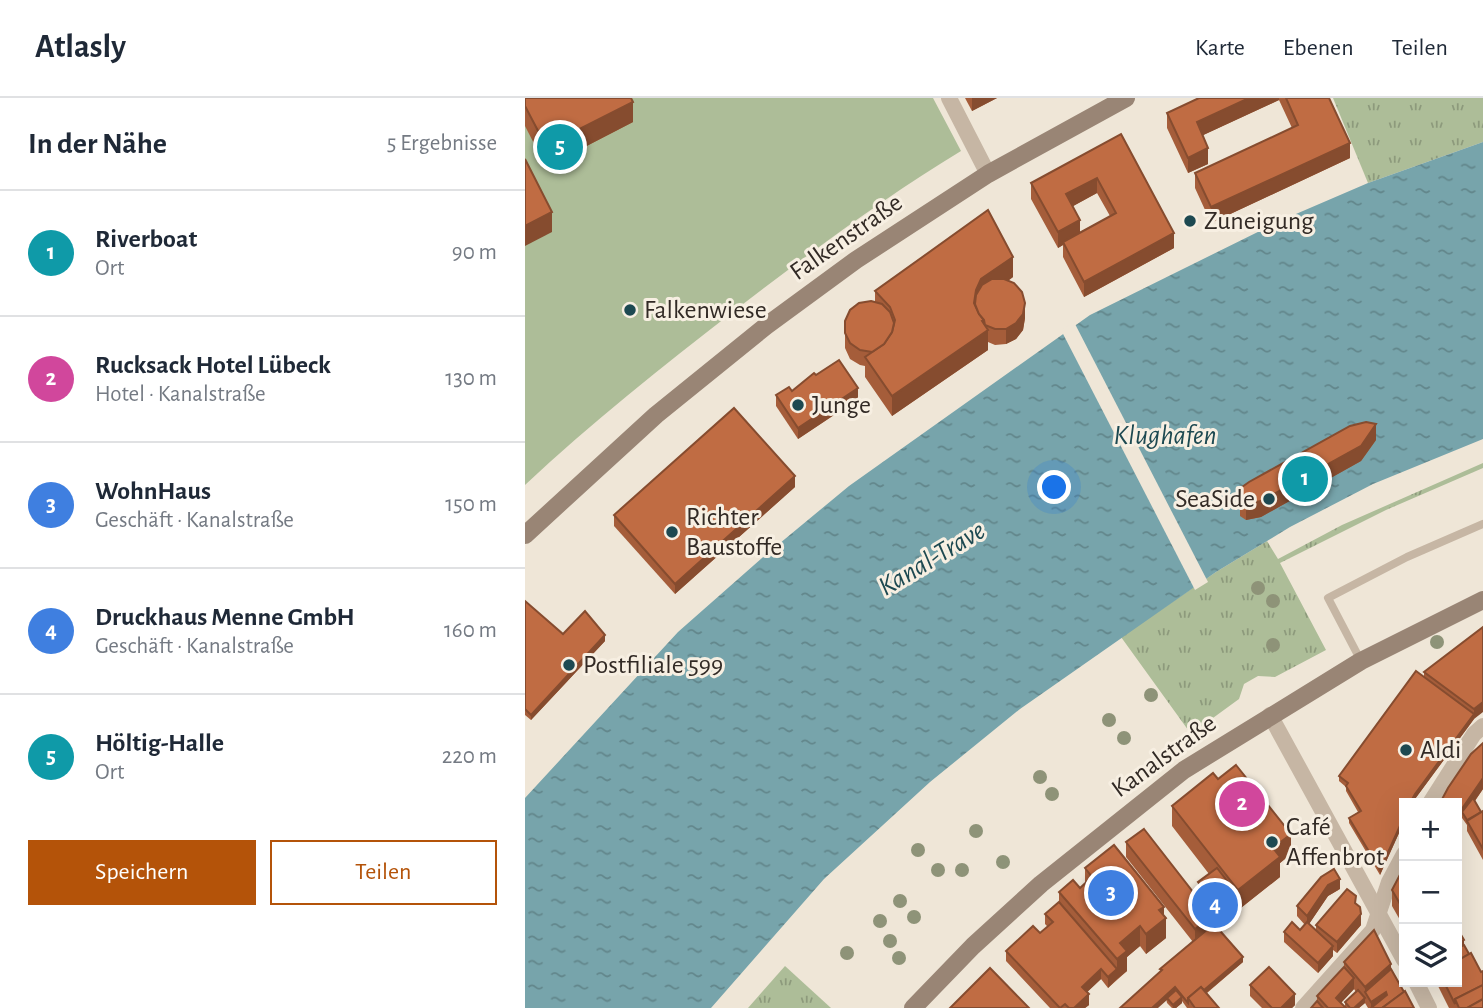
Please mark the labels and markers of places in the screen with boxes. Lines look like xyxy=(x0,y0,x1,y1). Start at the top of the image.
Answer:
pin: 5 xyxy=(537,121,583,173)
place label: Zuneigung xyxy=(1204,208,1314,234)
marker: Zuneigung xyxy=(1182,213,1198,229)
place label: Falkenwiese xyxy=(644,297,767,323)
marker: Falkenwiese xyxy=(622,302,638,318)
place label: Junge xyxy=(812,392,871,418)
marker: Junge xyxy=(790,397,806,413)
pin: 1 xyxy=(1282,453,1328,505)
place label: SeaSide xyxy=(1175,486,1255,512)
marker: SeaSide xyxy=(1261,491,1277,507)
place label: Richter Baustoffe xyxy=(686,504,782,560)
marker: Richter Baustoffe xyxy=(664,524,680,540)
place label: Postfiliale 599 xyxy=(583,652,723,678)
marker: Postfiliale 599 xyxy=(561,657,577,673)
place label: Aldi xyxy=(1420,737,1461,763)
marker: Aldi xyxy=(1398,742,1414,758)
pin: 2 xyxy=(1219,778,1265,830)
place label: Café Affenbrot xyxy=(1286,814,1384,870)
marker: Café Affenbrot xyxy=(1264,834,1280,850)
pin: 3 xyxy=(1088,867,1134,919)
pin: 4 xyxy=(1192,879,1238,931)

